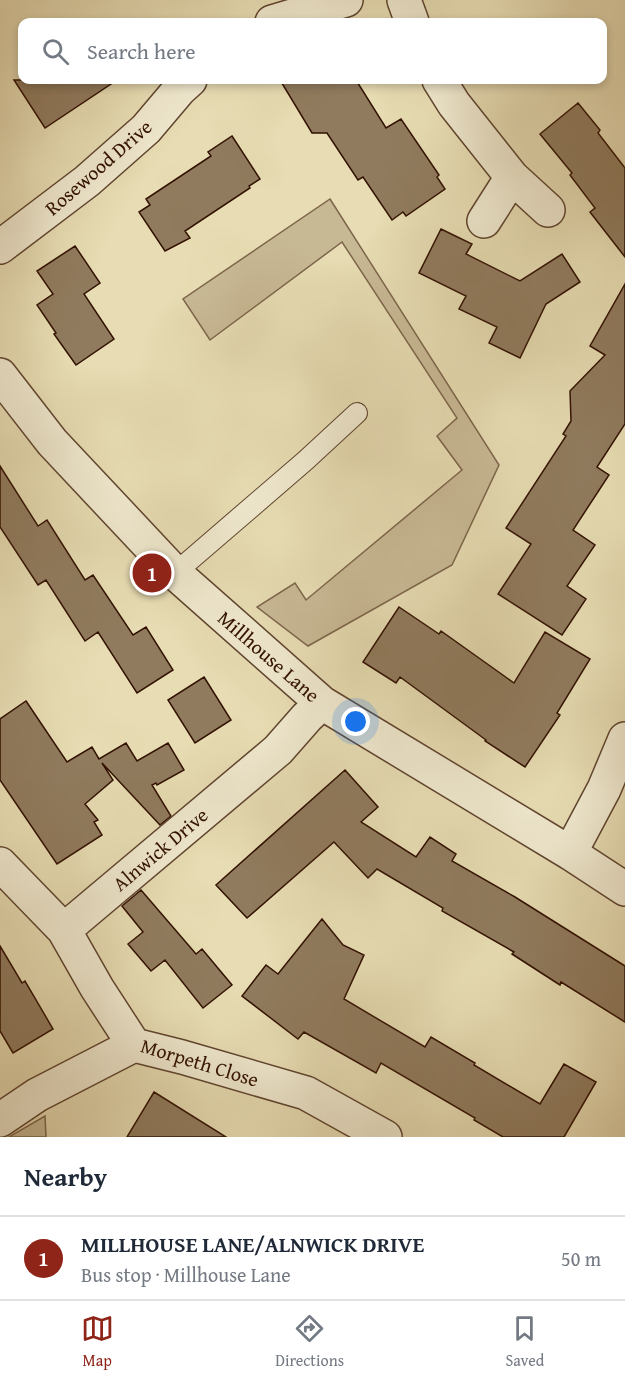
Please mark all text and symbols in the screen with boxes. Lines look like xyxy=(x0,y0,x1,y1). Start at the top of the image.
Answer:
search box xyxy=(18,18,607,84)
icon: search xyxy=(39,35,72,68)
text: Search here xyxy=(87,35,196,67)
street label: Rosewood Drive xyxy=(38,112,158,222)
pin: 1 xyxy=(132,550,172,596)
street label: Millhouse Lane xyxy=(212,603,326,709)
your location xyxy=(341,707,370,736)
street label: Alnwick Drive xyxy=(106,800,214,898)
street label: Morpeth Close xyxy=(138,1030,262,1094)
text: Nearby xyxy=(24,1157,107,1196)
text: MILLHOUSE LANE/ALNWICK DRIVE xyxy=(81,1228,424,1260)
text: 1 xyxy=(38,1244,49,1273)
text: 50 m xyxy=(561,1244,601,1273)
text: Bus stop · Millhouse Lane xyxy=(81,1260,291,1289)
tab: Map xyxy=(81,1312,114,1372)
tab: Directions xyxy=(275,1312,344,1372)
tab: Saved xyxy=(505,1312,544,1372)

